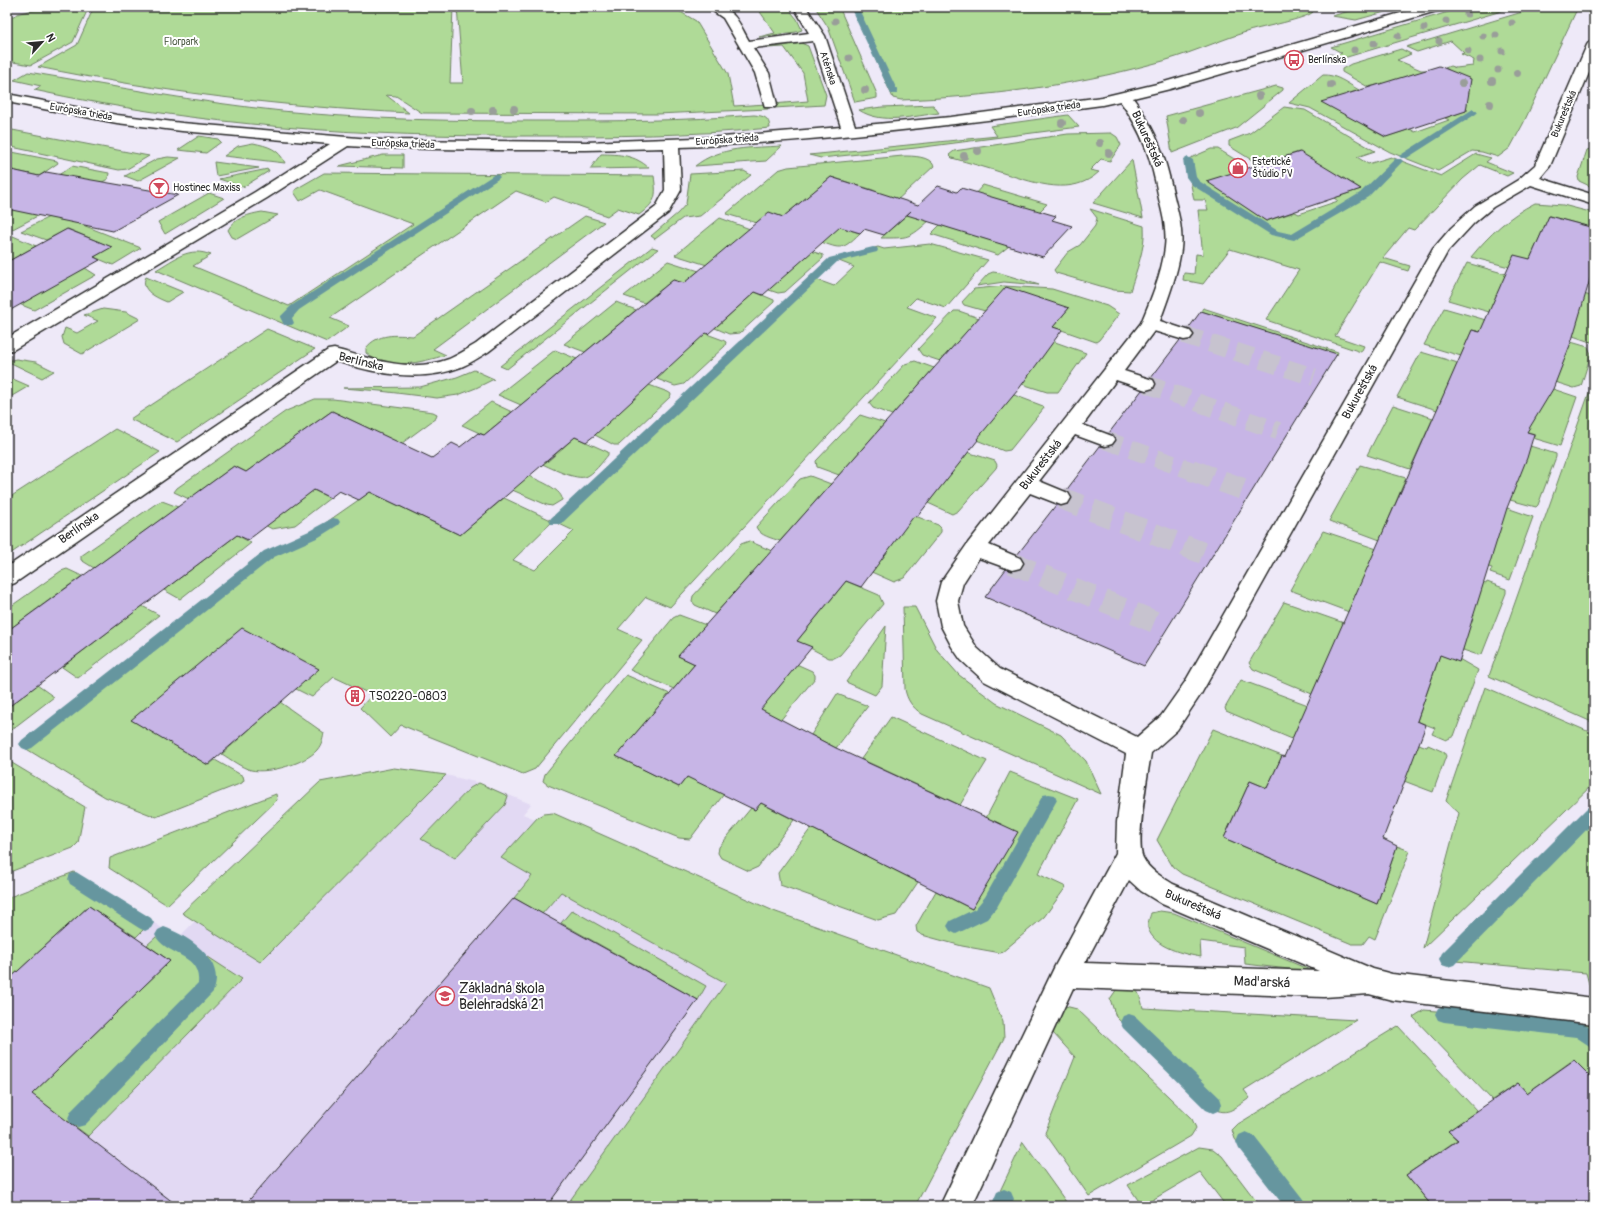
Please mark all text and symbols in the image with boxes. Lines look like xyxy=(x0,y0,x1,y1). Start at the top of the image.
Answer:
north arrow xyxy=(22,22,62,62)
text: N xyxy=(43,31,58,44)
park label: Florpark xyxy=(164,36,199,48)
bus stop icon: Berlínska xyxy=(1283,49,1305,71)
street label: Aténska xyxy=(817,50,839,87)
place label: Berlínska xyxy=(1308,54,1346,66)
street label: Bukureštská xyxy=(1549,88,1579,139)
street label: Európska trieda xyxy=(1017,99,1082,119)
street label: Európska trieda xyxy=(49,101,114,123)
street label: Bukureštská xyxy=(1128,109,1166,170)
street label: Európska trieda xyxy=(695,132,759,148)
street label: Európska trieda xyxy=(371,137,435,151)
place label: Estetické Štúdio PV xyxy=(1252,156,1293,180)
shop icon: Estetické Štúdio PV xyxy=(1227,157,1249,179)
bar icon: Hostinec Maxiss xyxy=(148,177,170,199)
place label: Hostinec Maxiss xyxy=(173,182,241,194)
street label: Berlínska xyxy=(337,349,385,375)
street label: Bukureštská xyxy=(1339,362,1381,422)
street label: Bukureštská xyxy=(1017,436,1066,493)
street label: Berlínska xyxy=(56,509,102,547)
building icon: TS0220-0803 xyxy=(344,685,366,707)
place label: TS0220-0803 xyxy=(369,689,447,704)
street label: Bukureštská xyxy=(1162,886,1224,924)
street label: Maďarská xyxy=(1233,973,1291,991)
place label: Základná škola Belehradská 21 xyxy=(459,980,545,1013)
school or university icon: Základná škola Belehradská 21 xyxy=(434,985,456,1007)

